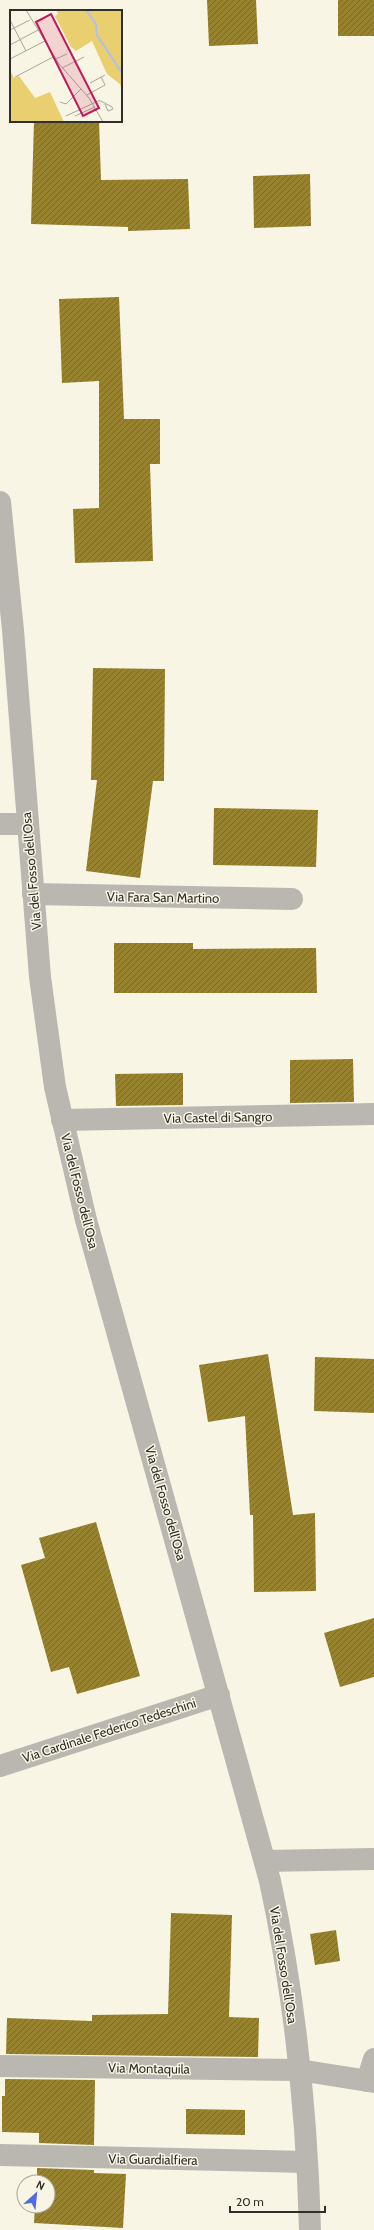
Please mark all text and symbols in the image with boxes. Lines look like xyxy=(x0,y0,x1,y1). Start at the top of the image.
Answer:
inset map xyxy=(10,10,122,122)
street label: Via del Fosso dell'Osa xyxy=(18,811,44,931)
street label: Via Fara San Martino xyxy=(107,888,219,906)
street label: Via Castel di Sangro xyxy=(164,1108,272,1126)
street label: Via del Fosso dell'Osa xyxy=(58,1132,102,1251)
street label: Via del Fosso dell'Osa xyxy=(142,1444,190,1563)
street label: Via Cardinale Federico Tedeschini xyxy=(20,1694,198,1766)
street label: Via del Fosso dell'Osa xyxy=(267,1905,301,2025)
street label: Via Montaquila xyxy=(108,2059,191,2077)
street label: Via Guardialfiera xyxy=(108,2150,199,2168)
north arrow xyxy=(16,2174,56,2214)
text: N xyxy=(34,2177,47,2193)
scale bar xyxy=(230,2188,325,2214)
text: 20 m xyxy=(236,2194,264,2209)

